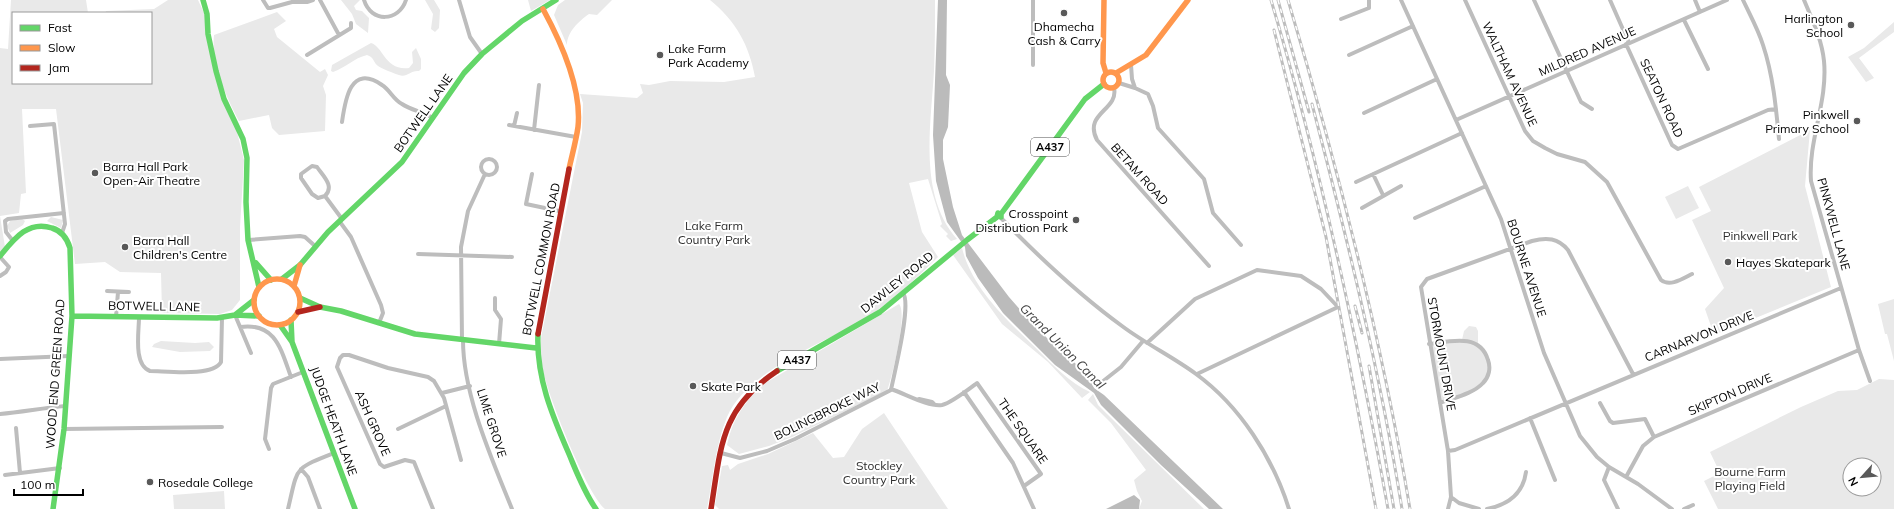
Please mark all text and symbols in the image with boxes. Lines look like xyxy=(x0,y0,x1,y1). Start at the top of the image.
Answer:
marker: Dhamecha Cash & Carry xyxy=(1059,8,1069,18)
place label: Harlington School xyxy=(1784,11,1843,40)
legend xyxy=(12,12,152,84)
place label: Dhamecha Cash & Carry xyxy=(1027,19,1101,48)
street label: WALTHAM AVENUE xyxy=(1479,19,1541,129)
text: Fast xyxy=(48,20,72,35)
marker: Harlington School xyxy=(1846,20,1856,30)
street label: MILDRED AVENUE xyxy=(1536,23,1638,79)
text: Slow xyxy=(48,40,76,55)
place label: Lake Farm Park Academy xyxy=(668,41,749,70)
marker: Lake Farm Park Academy xyxy=(655,50,665,60)
street label: SEATON ROAD xyxy=(1637,56,1687,140)
text: Jam xyxy=(48,60,70,75)
street label: BOTWELL LANE xyxy=(390,71,456,155)
place label: Pinkwell Primary School xyxy=(1765,107,1849,136)
marker: Pinkwell Primary School xyxy=(1852,116,1862,126)
road number: A437 xyxy=(1031,138,1069,156)
street label: BETAM ROAD xyxy=(1108,140,1172,208)
place label: Barra Hall Park Open-Air Theatre xyxy=(103,159,200,188)
marker: Barra Hall Park Open-Air Theatre xyxy=(90,168,100,178)
street label: PINKWELL LANE xyxy=(1814,176,1854,272)
street label: BOTWELL COMMON ROAD xyxy=(519,181,563,337)
place label: Crosspoint Distribution Park xyxy=(975,206,1069,235)
marker: Crosspoint Distribution Park xyxy=(1071,215,1081,225)
street label: BOURNE AVENUE xyxy=(1504,217,1550,319)
park label: Lake Farm Country Park xyxy=(678,218,751,247)
park label: Pinkwell Park xyxy=(1723,228,1798,243)
place label: Barra Hall Children's Centre xyxy=(133,233,227,262)
marker: Barra Hall Children's Centre xyxy=(120,242,130,252)
street label: DAWLEY ROAD xyxy=(858,248,936,316)
place label: Hayes Skatepark xyxy=(1736,255,1831,270)
marker: Hayes Skatepark xyxy=(1723,257,1733,267)
street label: STORMOUNT DRIVE xyxy=(1425,296,1459,412)
street label: WOOD END GREEN ROAD xyxy=(42,298,68,450)
street label: BOTWELL LANE xyxy=(108,298,200,314)
water label: Grand Union Canal xyxy=(1017,300,1110,393)
street label: CARNARVON DRIVE xyxy=(1642,307,1756,365)
road number: A437 xyxy=(778,351,816,369)
street label: JUDGE HEATH LANE xyxy=(307,364,361,478)
street label: SKIPTON DRIVE xyxy=(1686,370,1774,418)
street label: BOLINGBROKE WAY xyxy=(771,378,883,443)
place label: Skate Park xyxy=(701,379,762,394)
marker: Skate Park xyxy=(688,381,698,391)
street label: LIME GROVE xyxy=(474,387,510,459)
street label: ASH GROVE xyxy=(352,388,394,458)
street label: THE SQUARE xyxy=(995,395,1051,467)
north arrow xyxy=(1842,457,1882,497)
park label: Stockley Country Park xyxy=(843,458,916,487)
park label: Bourne Farm Playing Field xyxy=(1714,464,1786,493)
scale bar xyxy=(14,471,83,497)
place label: Rosedale College xyxy=(158,475,253,490)
text: N xyxy=(1845,475,1861,488)
text: 100 m xyxy=(20,477,55,492)
marker: Rosedale College xyxy=(145,477,155,487)

